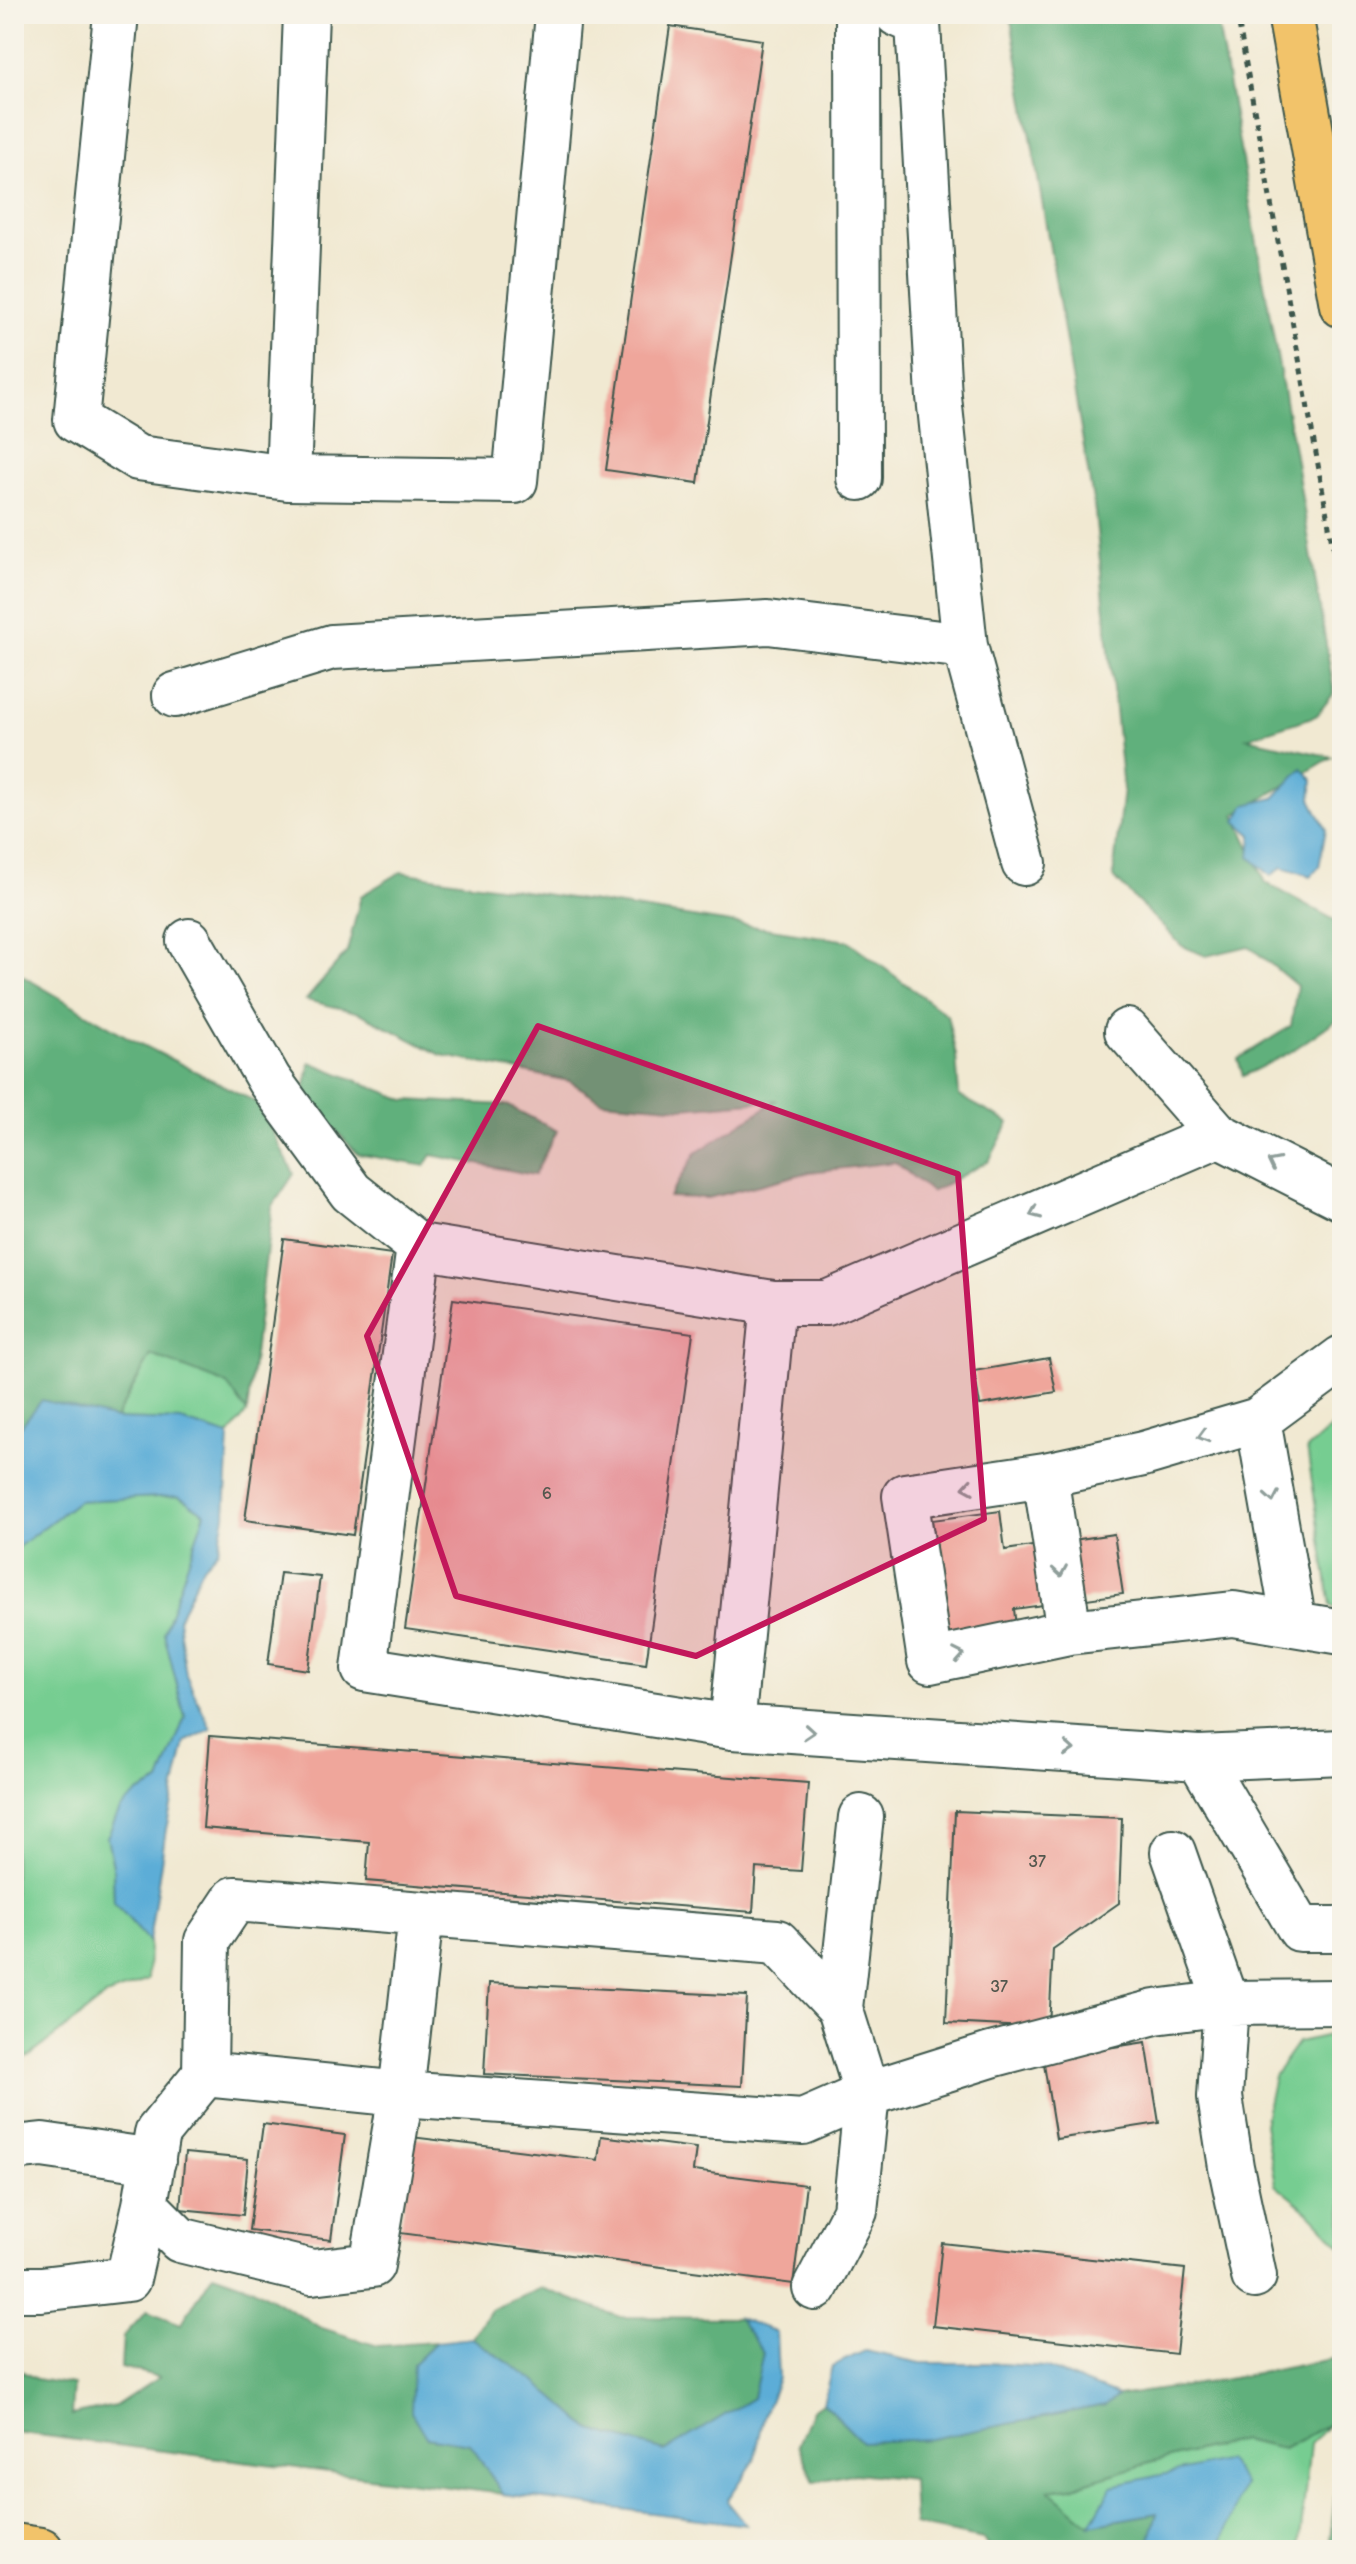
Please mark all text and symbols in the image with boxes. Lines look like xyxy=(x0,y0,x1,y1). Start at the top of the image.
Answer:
one-way arrow xyxy=(1266,1157,1281,1172)
one-way arrow xyxy=(1029,1204,1044,1220)
one-way arrow xyxy=(1196,1427,1210,1443)
one-way arrow xyxy=(961,1478,974,1495)
house number: 6 xyxy=(542,1485,552,1504)
one-way arrow xyxy=(1263,1490,1280,1504)
one-way arrow xyxy=(1051,1564,1068,1578)
one-way arrow xyxy=(952,1647,965,1664)
one-way arrow xyxy=(803,1723,816,1740)
one-way arrow xyxy=(1063,1740,1076,1757)
house number: 37 xyxy=(1028,1853,1046,1872)
house number: 37 xyxy=(990,1978,1008,1997)

